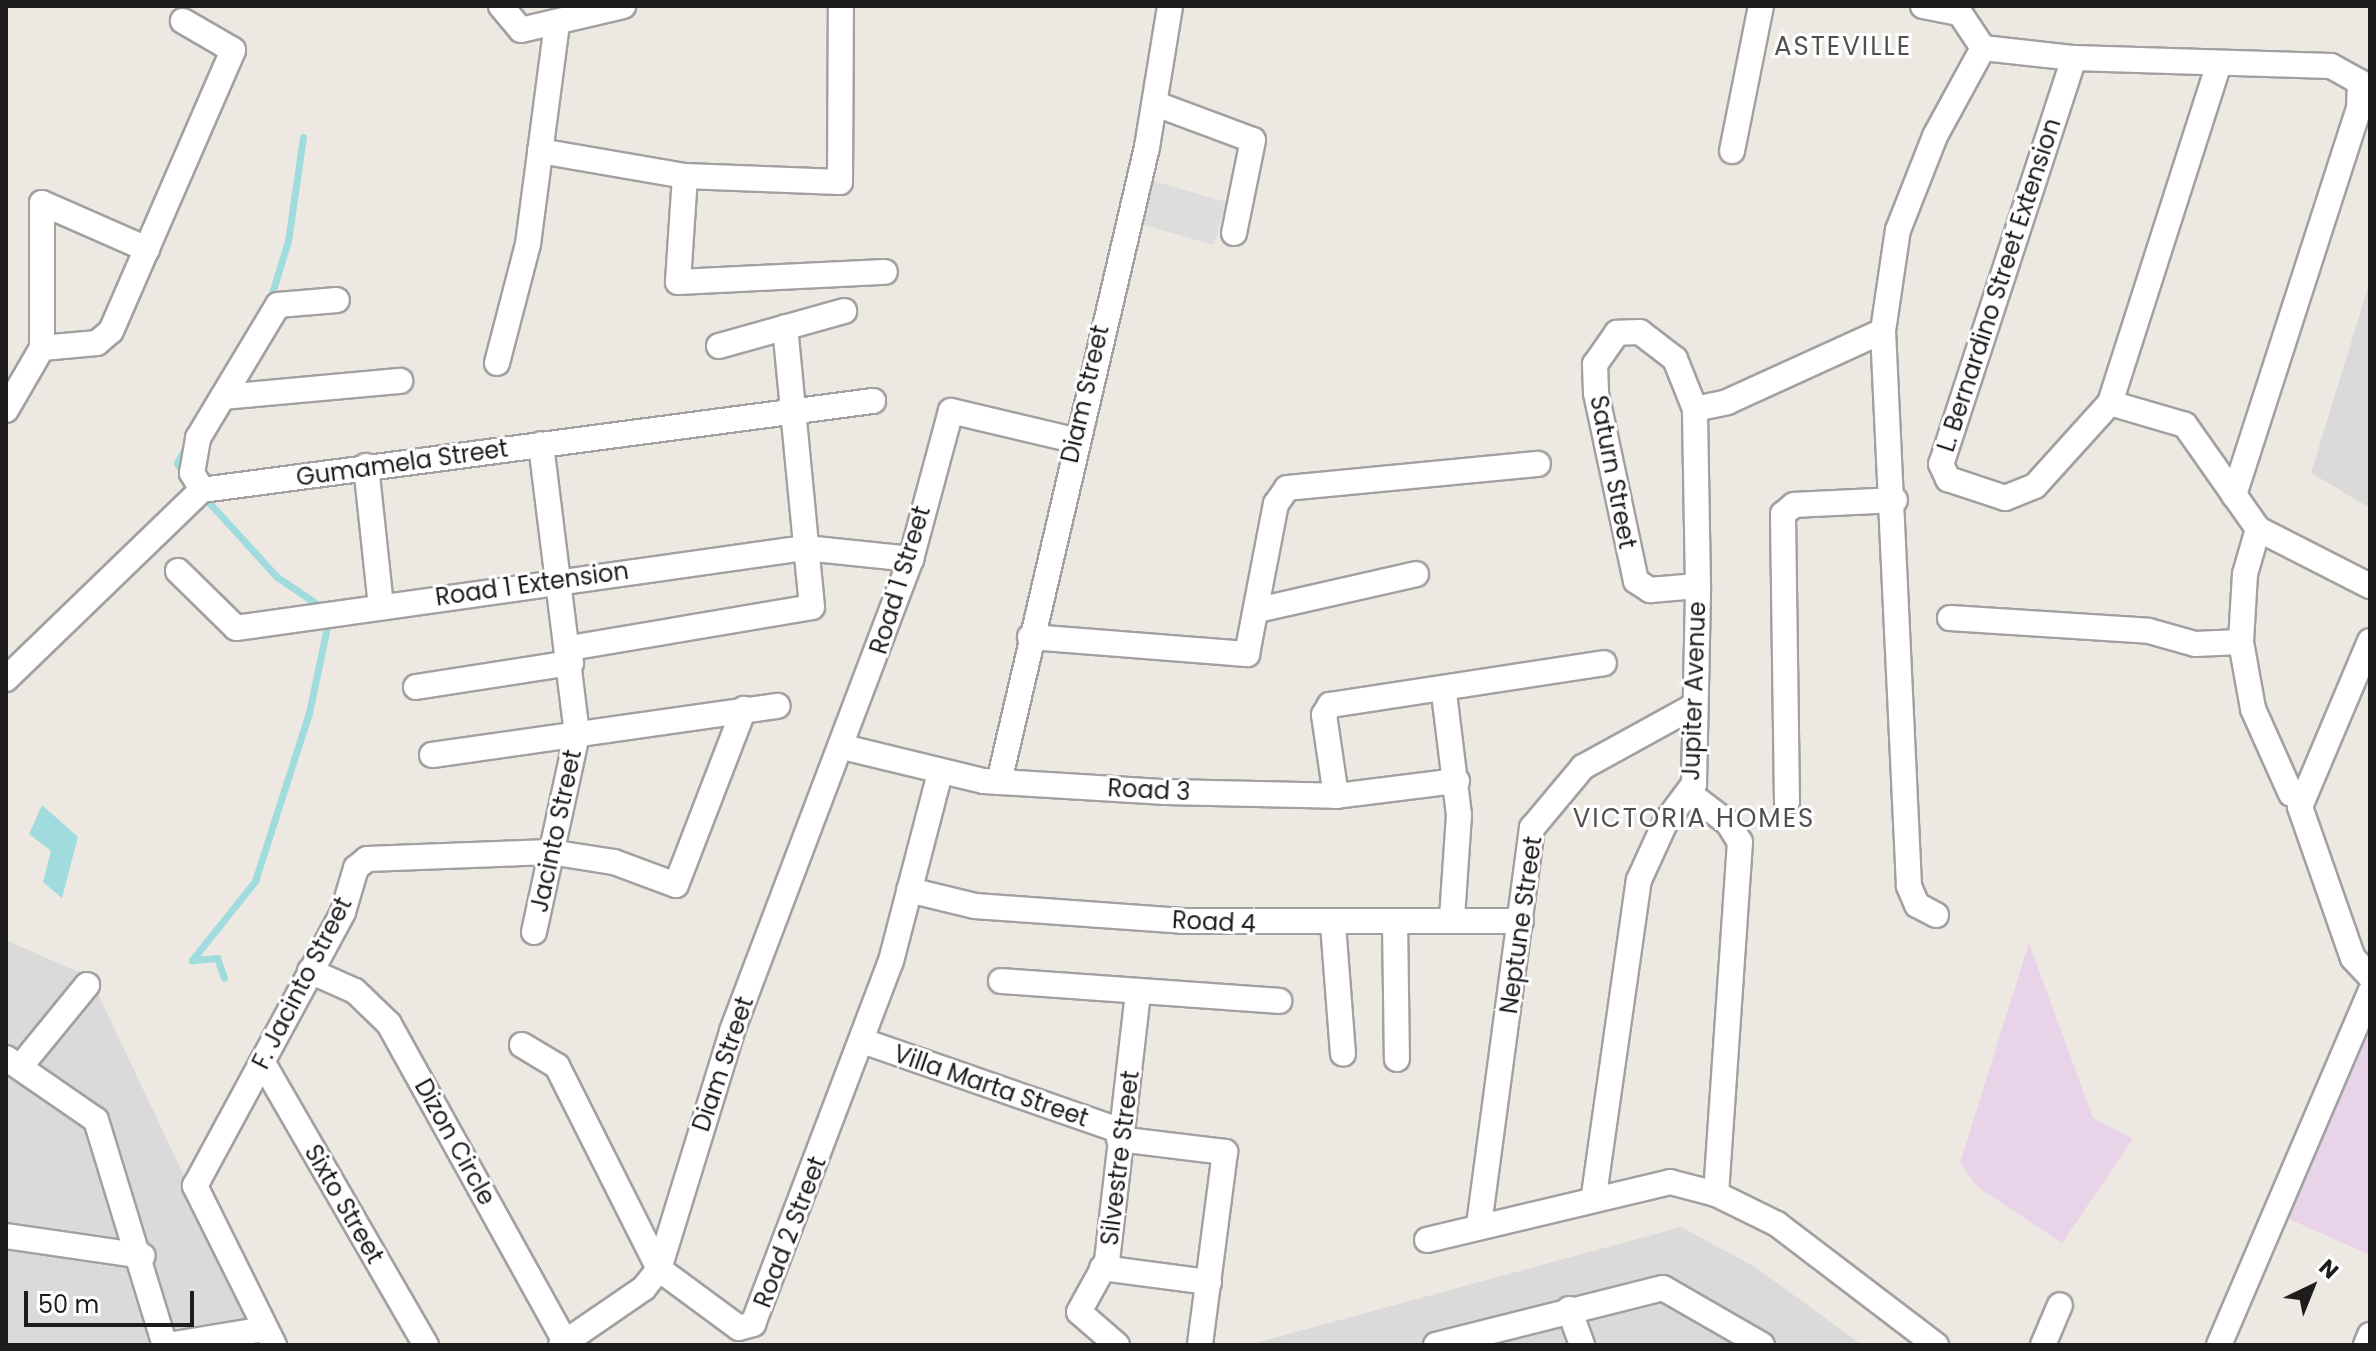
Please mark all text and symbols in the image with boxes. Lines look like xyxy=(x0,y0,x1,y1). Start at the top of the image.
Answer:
district label: ASTEVILLE xyxy=(1774,31,1912,63)
street label: L. Bernardino Street Extension xyxy=(1931,115,2067,455)
street label: Diam Street xyxy=(1055,322,1115,466)
street label: Saturn Street xyxy=(1584,393,1642,551)
street label: Gumamela Street xyxy=(294,434,510,492)
street label: Road 1 Street xyxy=(864,503,936,657)
street label: Road 1 Extension xyxy=(434,556,630,612)
street label: Jupiter Avenue xyxy=(1676,601,1712,781)
street label: Jacinto Street xyxy=(525,747,587,915)
street label: Road 3 xyxy=(1107,773,1191,807)
district label: VICTORIA HOMES xyxy=(1573,803,1815,835)
street label: Neptune Street xyxy=(1494,834,1548,1016)
street label: F. Jacinto Street xyxy=(246,892,358,1074)
street label: Road 4 xyxy=(1171,905,1257,939)
street label: Diam Street xyxy=(687,993,759,1135)
street label: Villa Marta Street xyxy=(890,1039,1092,1133)
street label: Silvestre Street xyxy=(1095,1069,1145,1247)
street label: Dizon Circle xyxy=(409,1074,501,1210)
street label: Sixto Street xyxy=(298,1140,390,1268)
street label: Road 2 Street xyxy=(748,1152,832,1312)
north arrow xyxy=(2272,1247,2352,1327)
text: N xyxy=(2312,1252,2345,1286)
scale bar xyxy=(28,1275,198,1325)
text: 50 m xyxy=(38,1288,99,1321)

